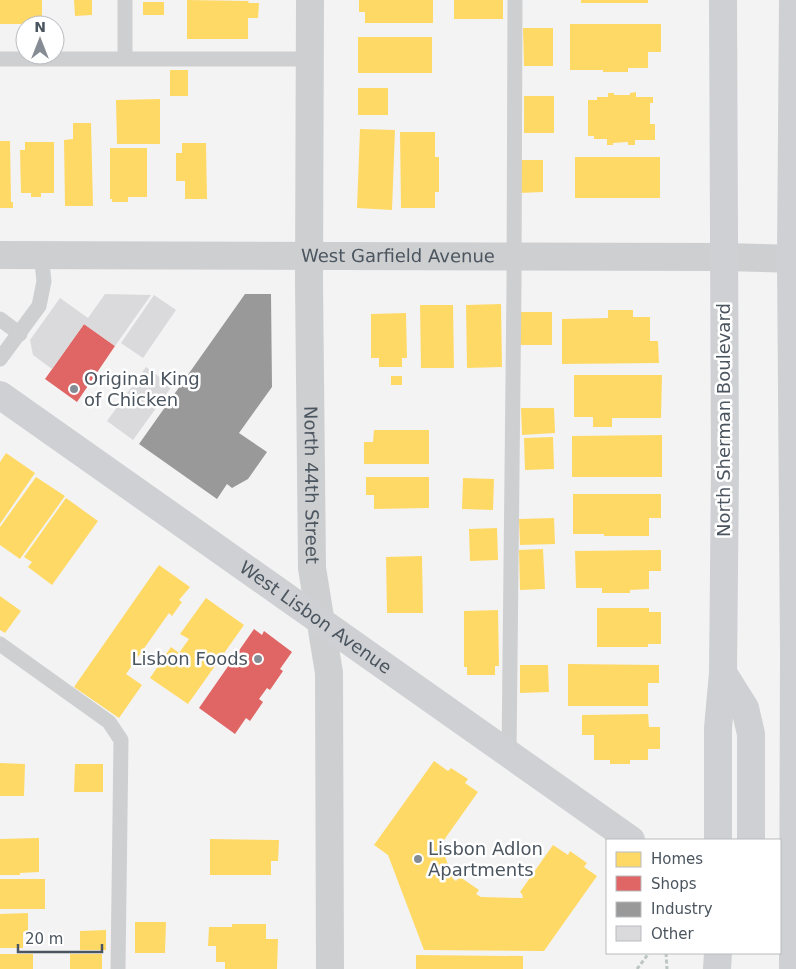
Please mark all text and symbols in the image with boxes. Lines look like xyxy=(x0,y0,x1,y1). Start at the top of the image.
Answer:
north arrow xyxy=(15,15,65,65)
text: N xyxy=(34,19,46,35)
street label: West Garfield Avenue xyxy=(301,245,495,266)
street label: North Sherman Boulevard xyxy=(713,303,734,537)
place label: Original King of Chicken xyxy=(84,368,200,410)
marker: Original King of Chicken xyxy=(68,383,80,395)
street label: North 44th Street xyxy=(300,406,323,564)
street label: West Lisbon Avenue xyxy=(236,556,396,678)
place label: Lisbon Foods xyxy=(131,648,248,669)
marker: Lisbon Foods xyxy=(252,653,264,665)
place label: Lisbon Adlon Apartments xyxy=(428,838,543,880)
legend xyxy=(606,839,781,954)
text: Homes xyxy=(651,850,703,868)
marker: Lisbon Adlon Apartments xyxy=(412,853,424,865)
text: Shops xyxy=(651,875,697,893)
text: Industry xyxy=(651,900,713,918)
scale bar xyxy=(18,922,101,954)
text: Other xyxy=(651,925,694,943)
text: 20 m xyxy=(25,930,63,948)

